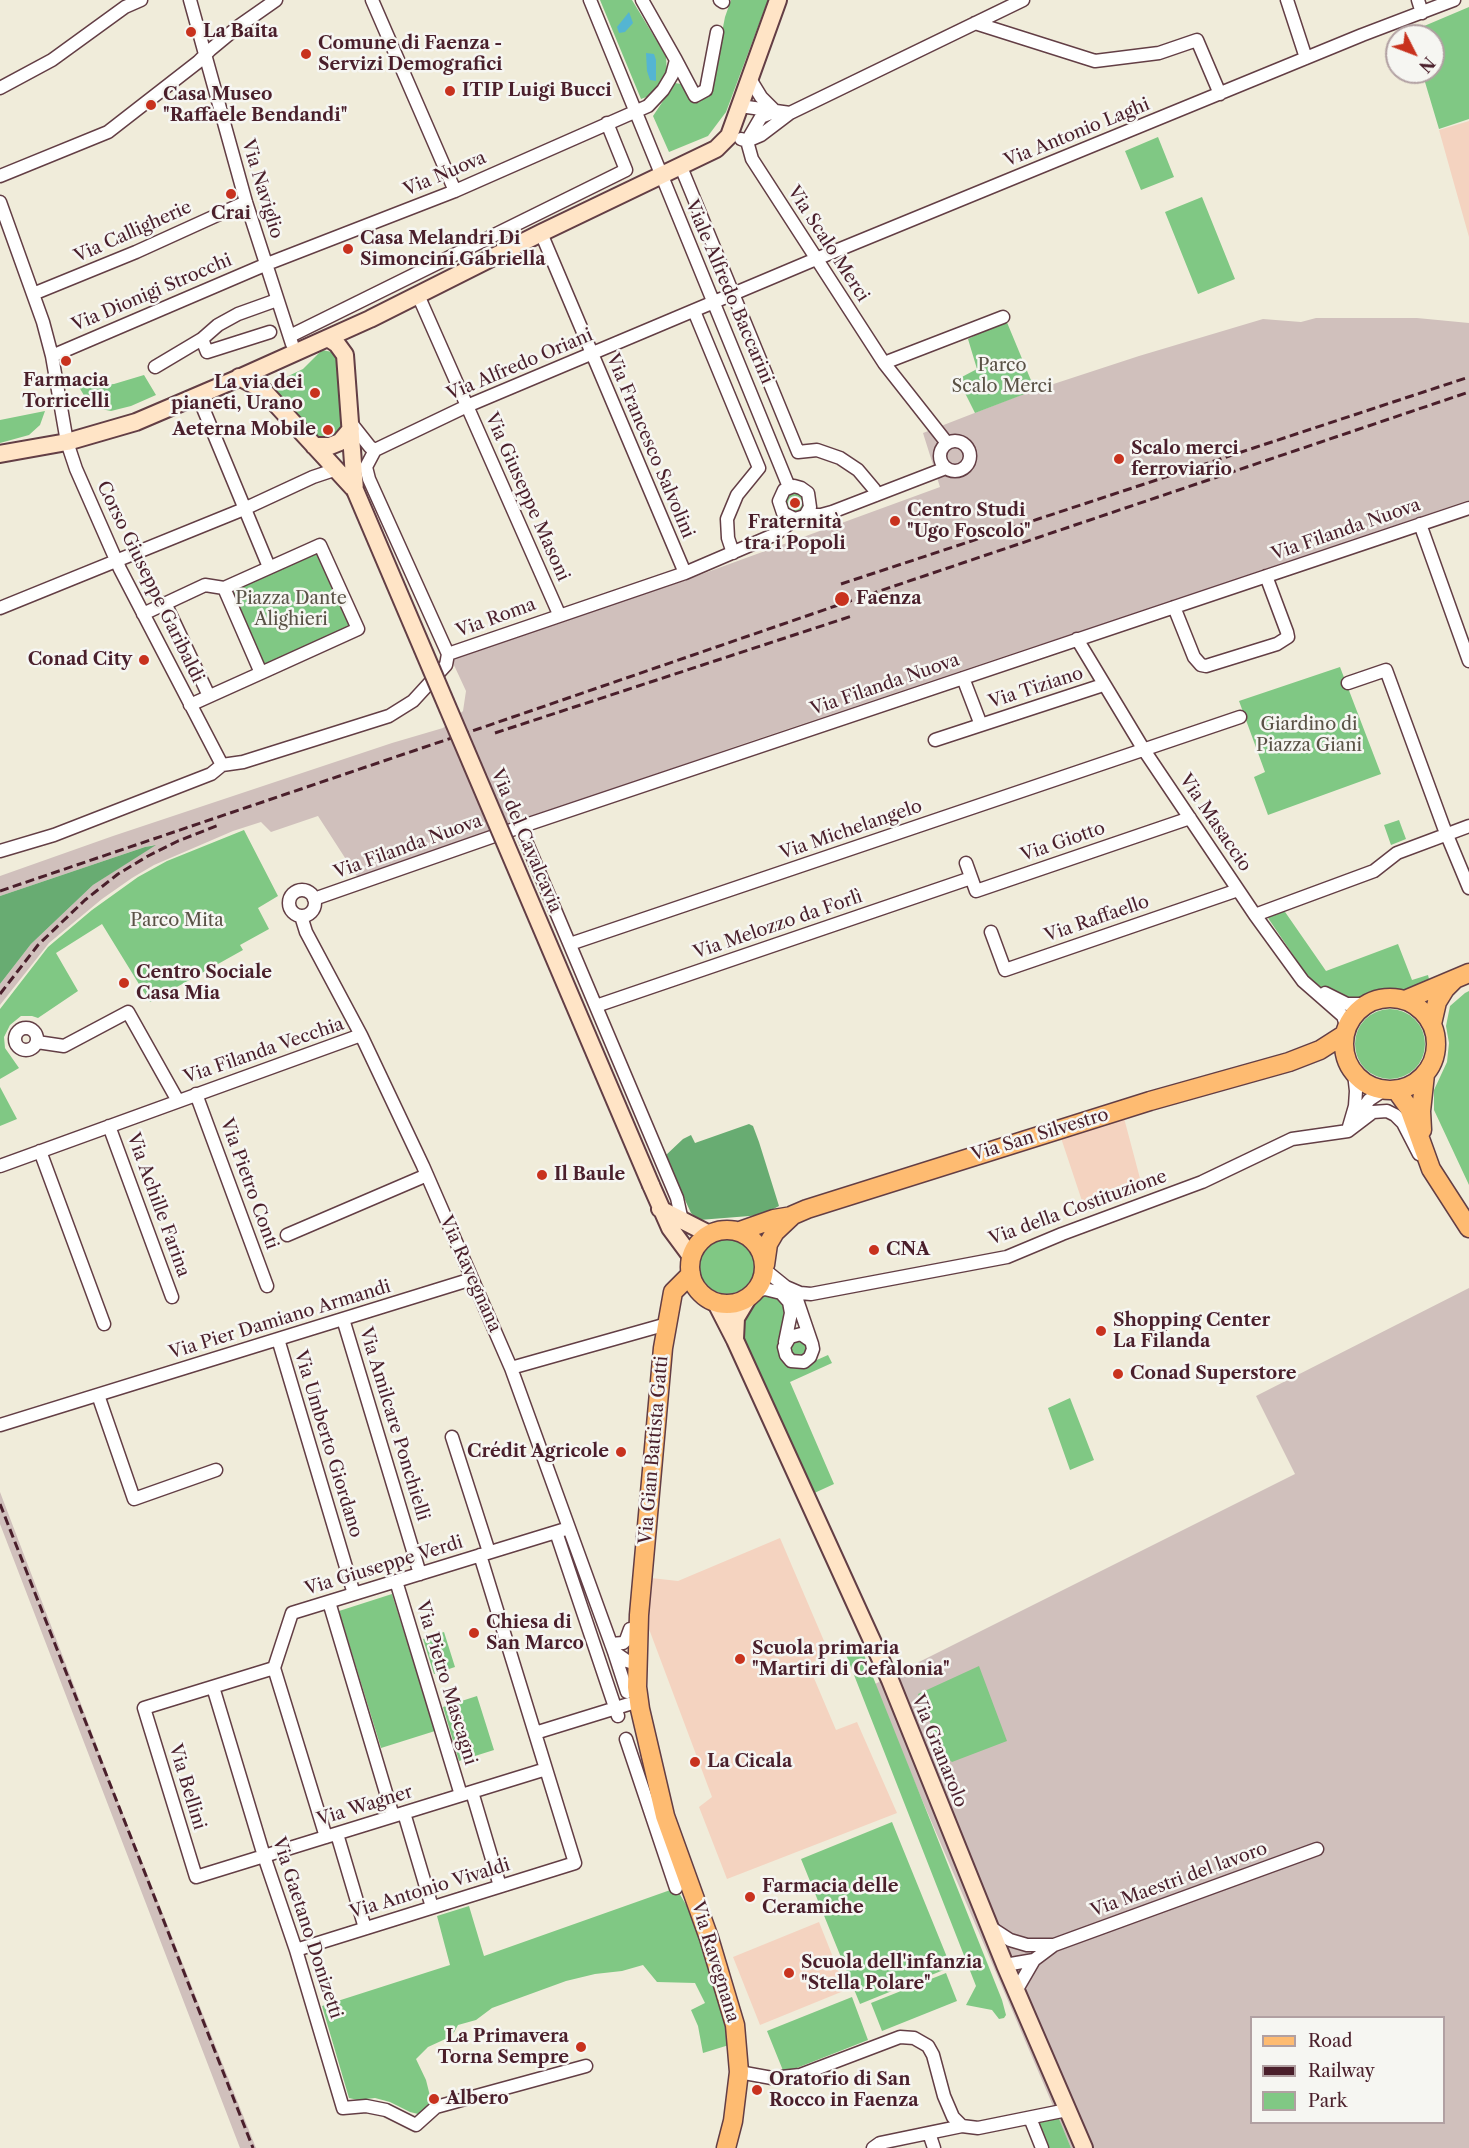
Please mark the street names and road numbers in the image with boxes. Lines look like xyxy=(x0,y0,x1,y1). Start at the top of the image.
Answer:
street label: Via Antonio Laghi xyxy=(1001,94,1153,172)
street label: Via Naviglio xyxy=(237,137,287,241)
street label: Via Nuova xyxy=(400,147,490,201)
street label: Via Scalo Merci xyxy=(783,182,873,306)
street label: Via Calligherie xyxy=(71,196,195,268)
street label: Viale Alfredo Baccarini xyxy=(680,197,778,387)
street label: Via Dionigi Strocchi xyxy=(69,250,235,336)
street label: Via Alfredo Oriani xyxy=(444,325,596,405)
street label: Via Francesco Salvolini xyxy=(601,350,699,542)
street label: Via Giuseppe Masoni xyxy=(480,409,574,585)
street label: Corso Giuseppe Garibaldi xyxy=(92,478,208,686)
street label: Via Filanda Nuova xyxy=(1269,494,1423,566)
street label: Via Roma xyxy=(453,594,539,642)
street label: Via Filanda Nuova xyxy=(808,649,962,721)
street label: Via Tiziano xyxy=(986,663,1086,713)
street label: Via del Cavalcavia xyxy=(486,766,566,916)
street label: Via Masaccio xyxy=(1174,770,1256,876)
street label: Via Michelangelo xyxy=(777,796,925,864)
street label: Via Filanda Nuova xyxy=(331,810,485,884)
street label: Via Giotto xyxy=(1018,818,1108,866)
street label: Via Melozzo da Forlì xyxy=(691,886,865,964)
street label: Via Raffaello xyxy=(1042,891,1152,947)
street label: Via Filanda Vecchia xyxy=(181,1013,347,1089)
street label: Via San Silvestro xyxy=(969,1104,1111,1166)
street label: Via Pietro Conti xyxy=(215,1116,283,1252)
street label: Via Achille Farina xyxy=(122,1130,194,1280)
street label: Via della Costituzione xyxy=(986,1166,1170,1250)
street label: Via Ravegnana xyxy=(435,1212,505,1336)
street label: Via Pier Damiano Armandi xyxy=(167,1276,393,1364)
street label: Via Amilcare Ponchielli xyxy=(354,1325,434,1523)
street label: Via Umberto Giordano xyxy=(289,1348,367,1540)
street label: Via Gian Battista Gatti xyxy=(635,1355,673,1545)
street label: Via Giuseppe Verdi xyxy=(302,1532,466,1600)
street label: Via Pietro Mascagni xyxy=(411,1598,481,1768)
street label: Via Granarolo xyxy=(907,1691,971,1811)
street label: Via Bellini xyxy=(164,1742,210,1832)
street label: Via Wagner xyxy=(315,1781,415,1831)
street label: Via Gaetano Donizetti xyxy=(267,1834,347,2022)
street label: Via Maestri del lavoro xyxy=(1088,1838,1270,1922)
street label: Via Antonio Vivaldi xyxy=(347,1854,513,1924)
street label: Via Ravegnana xyxy=(686,1899,744,2025)

